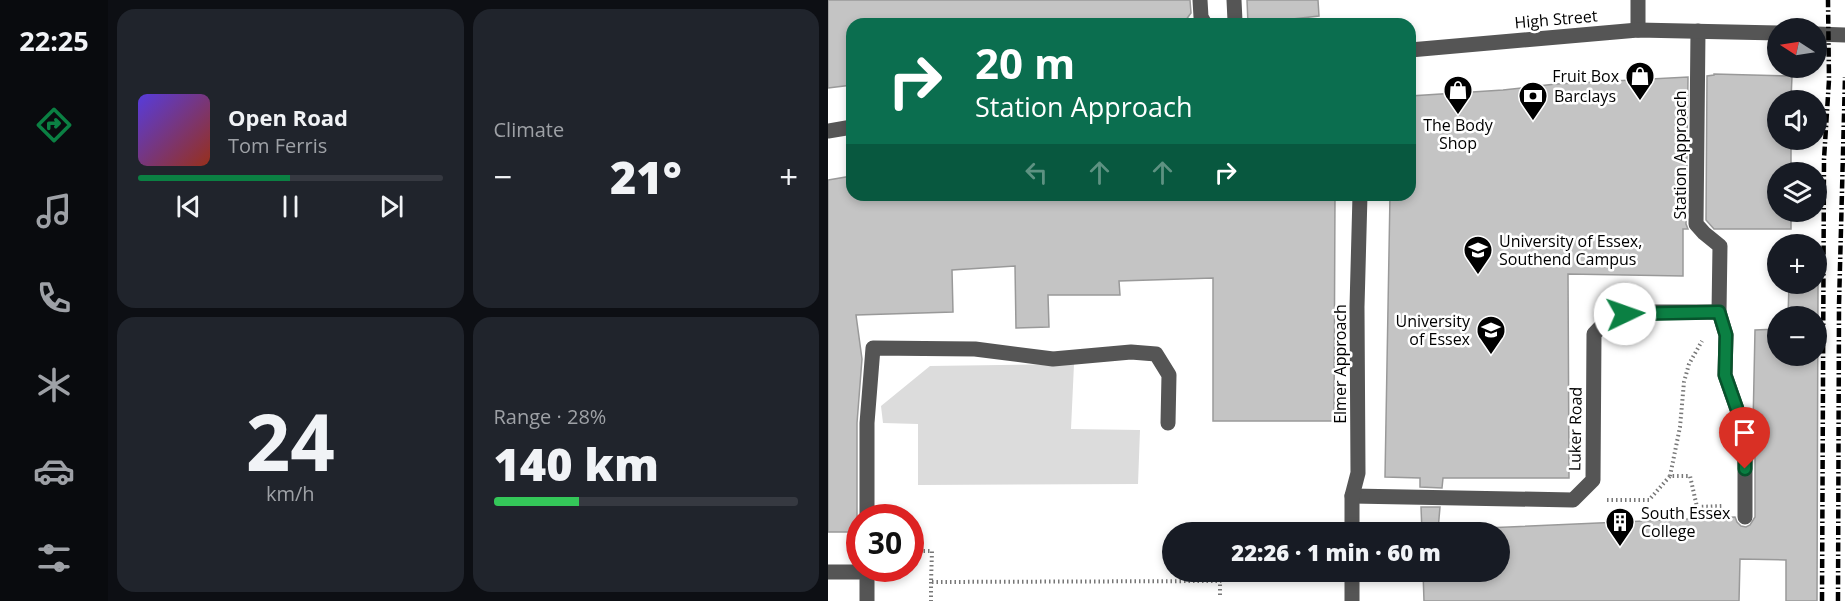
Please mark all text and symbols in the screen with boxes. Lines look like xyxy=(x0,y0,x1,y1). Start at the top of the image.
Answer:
street label: High Street xyxy=(1514,4,1599,34)
north arrow xyxy=(1767,18,1827,78)
map controls xyxy=(1767,18,1827,366)
text: 22:25 xyxy=(19,22,89,59)
text: 20 m xyxy=(975,34,1075,91)
icon: right xyxy=(876,42,954,120)
shop icon: Fruit Box xyxy=(1624,60,1656,102)
place label: Fruit Box xyxy=(1552,65,1620,87)
shop icon: The Body Shop xyxy=(1442,74,1474,116)
bank icon: Barclays xyxy=(1517,80,1549,122)
place label: Barclays xyxy=(1554,85,1616,107)
text: Station Approach xyxy=(975,88,1193,125)
button: sound xyxy=(1767,90,1827,150)
street label: Station Approach xyxy=(1669,91,1691,219)
text: Open Road xyxy=(228,102,348,132)
icon: directions xyxy=(33,104,75,146)
place label: The Body Shop xyxy=(1423,114,1494,154)
text: Climate xyxy=(494,116,564,143)
text: Tom Ferris xyxy=(228,132,327,159)
text: 21° xyxy=(610,146,682,207)
text: − xyxy=(494,154,512,199)
text: + xyxy=(779,154,798,199)
icon: left xyxy=(1020,156,1053,189)
icon: ahead xyxy=(1083,156,1116,189)
icon: ahead xyxy=(1146,156,1179,189)
icon: right xyxy=(1209,156,1242,189)
button: layers xyxy=(1767,162,1827,222)
icon: music xyxy=(33,190,75,232)
icon: previous xyxy=(172,190,205,223)
icon: pause xyxy=(274,190,307,223)
icon: next xyxy=(375,190,408,223)
place label: University of Essex, Southend Campus xyxy=(1499,230,1642,270)
school or university icon: University of Essex, Southend Campus xyxy=(1462,234,1494,276)
button: + xyxy=(1767,234,1827,294)
icon: phone xyxy=(33,277,75,319)
position arrow xyxy=(1593,282,1657,346)
street label: Elmer Approach xyxy=(1329,304,1351,424)
button: − xyxy=(1767,306,1827,366)
place label: University of Essex xyxy=(1396,310,1471,350)
school or university icon: University of Essex xyxy=(1475,314,1507,356)
icon: climate xyxy=(33,364,75,406)
street label: Luker Road xyxy=(1563,387,1587,471)
text: 24 xyxy=(246,388,335,494)
text: Range · 28% xyxy=(494,403,606,430)
pin xyxy=(1719,407,1770,469)
icon: arrive xyxy=(1728,416,1761,449)
text: 140 km xyxy=(494,433,659,494)
icon: car xyxy=(33,450,75,492)
text: km/h xyxy=(266,480,315,507)
place label: South Essex College xyxy=(1641,502,1731,542)
speed limit sign: 30 xyxy=(846,504,924,582)
building icon: South Essex College xyxy=(1604,506,1636,548)
icon: filters xyxy=(33,537,75,579)
text: 22:26 · 1 min · 60 m xyxy=(1231,537,1441,567)

